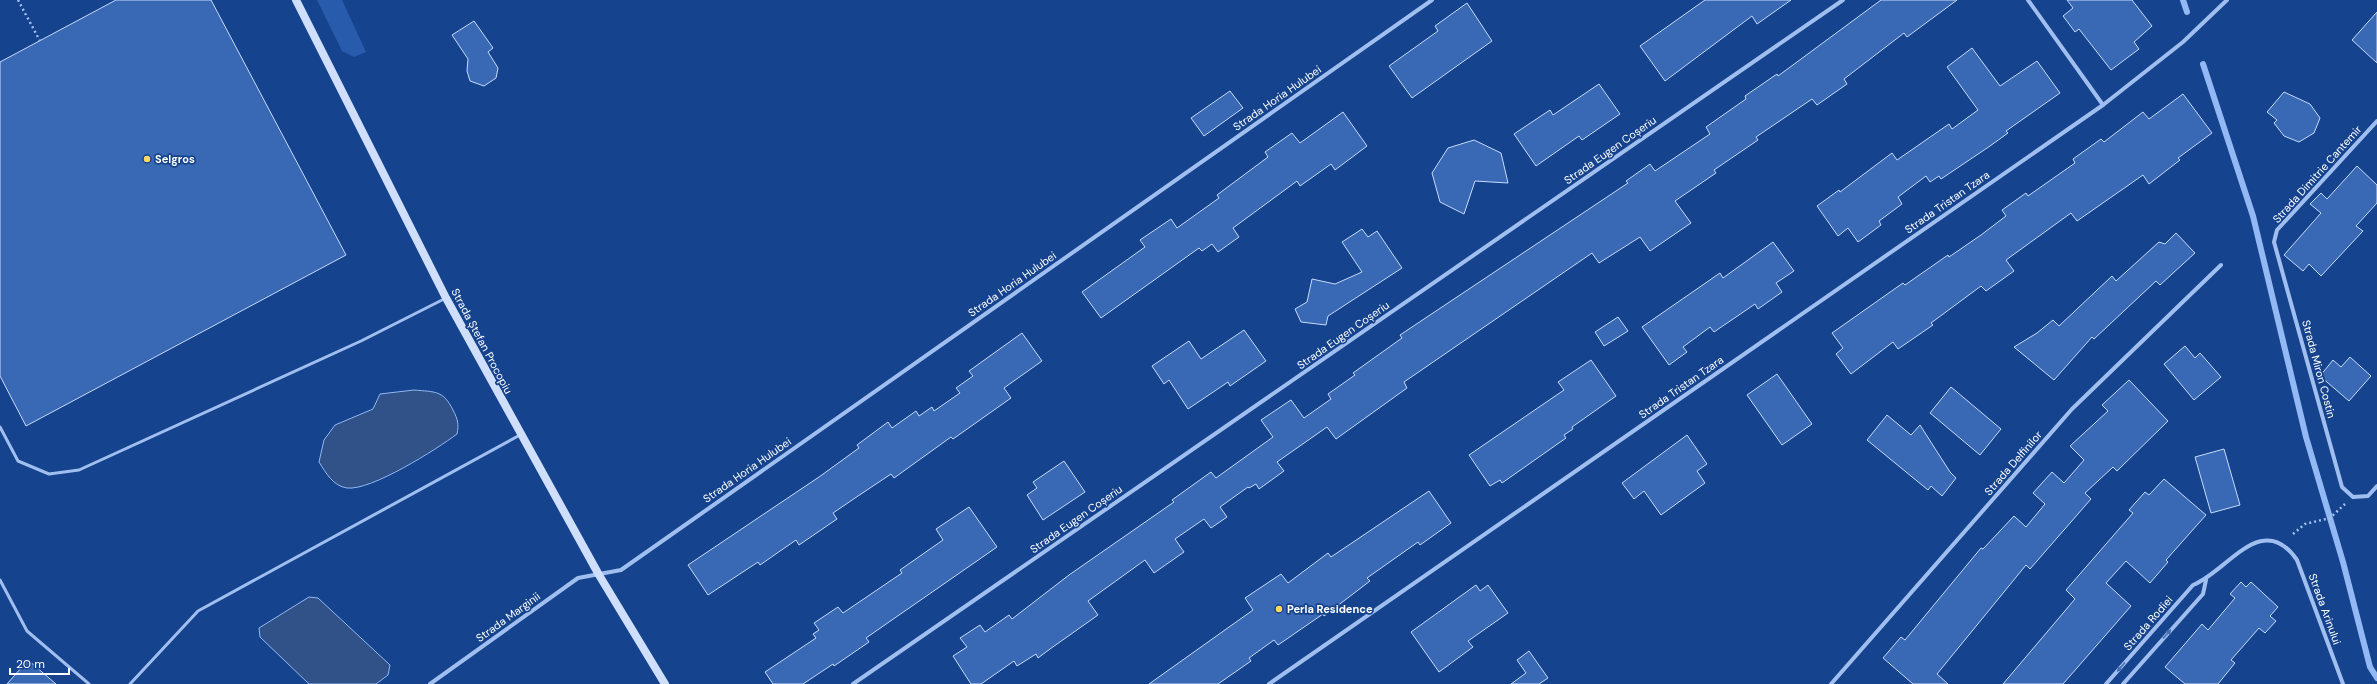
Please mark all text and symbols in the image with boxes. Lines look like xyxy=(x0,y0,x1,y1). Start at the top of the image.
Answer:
street label: Strada Horia Hulubei xyxy=(1230,62,1324,134)
street label: Strada Eugen Coșeriu xyxy=(1561,113,1659,187)
street label: Strada Dimitrie Cantemir xyxy=(2269,122,2365,226)
place label: Selgros xyxy=(155,152,195,166)
marker: Selgros xyxy=(142,154,152,164)
street label: Strada Tristan Tzara xyxy=(1902,167,1992,237)
street label: Strada Horia Hulubei xyxy=(965,248,1059,320)
street label: Strada Ștefan Procopiu xyxy=(448,286,516,396)
street label: Strada Eugen Coșeriu xyxy=(1294,298,1392,372)
street label: Strada Miron Costin xyxy=(2299,318,2339,420)
street label: Strada Tristan Tzara xyxy=(1636,352,1726,422)
street label: Strada Delfinilor xyxy=(1981,428,2045,498)
street label: Strada Horia Hulubei xyxy=(700,434,794,506)
street label: Strada Eugen Coșeriu xyxy=(1027,482,1125,556)
street label: Strada Arinului xyxy=(2306,572,2344,646)
street label: Strada Marginii xyxy=(473,589,543,645)
street label: Strada Rodiei xyxy=(2121,593,2175,653)
place label: Perla Residence xyxy=(1287,602,1373,616)
marker: Perla Residence xyxy=(1274,604,1284,614)
one-way arrow xyxy=(2163,629,2172,639)
scale bar xyxy=(10,650,69,676)
text: 20 m xyxy=(16,656,45,672)
one-way arrow xyxy=(2117,661,2126,672)

